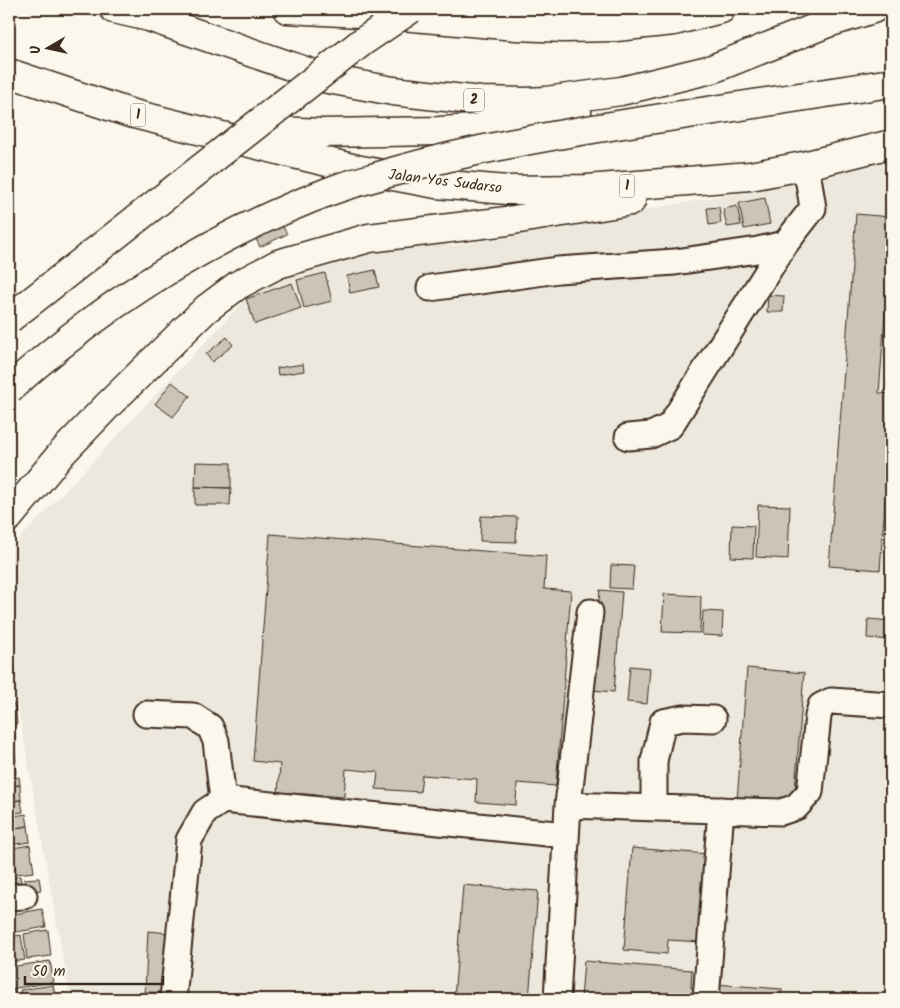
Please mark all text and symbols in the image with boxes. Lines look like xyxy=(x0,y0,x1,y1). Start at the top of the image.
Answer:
north arrow xyxy=(22,22,72,72)
text: U xyxy=(25,43,48,56)
road number: 2 xyxy=(464,88,484,112)
road number: 1 xyxy=(130,104,146,126)
street label: Jalan Yos Sudarso xyxy=(387,163,503,201)
road number: 1 xyxy=(620,175,634,198)
scale bar xyxy=(25,953,162,985)
text: 50 m xyxy=(32,960,66,984)

